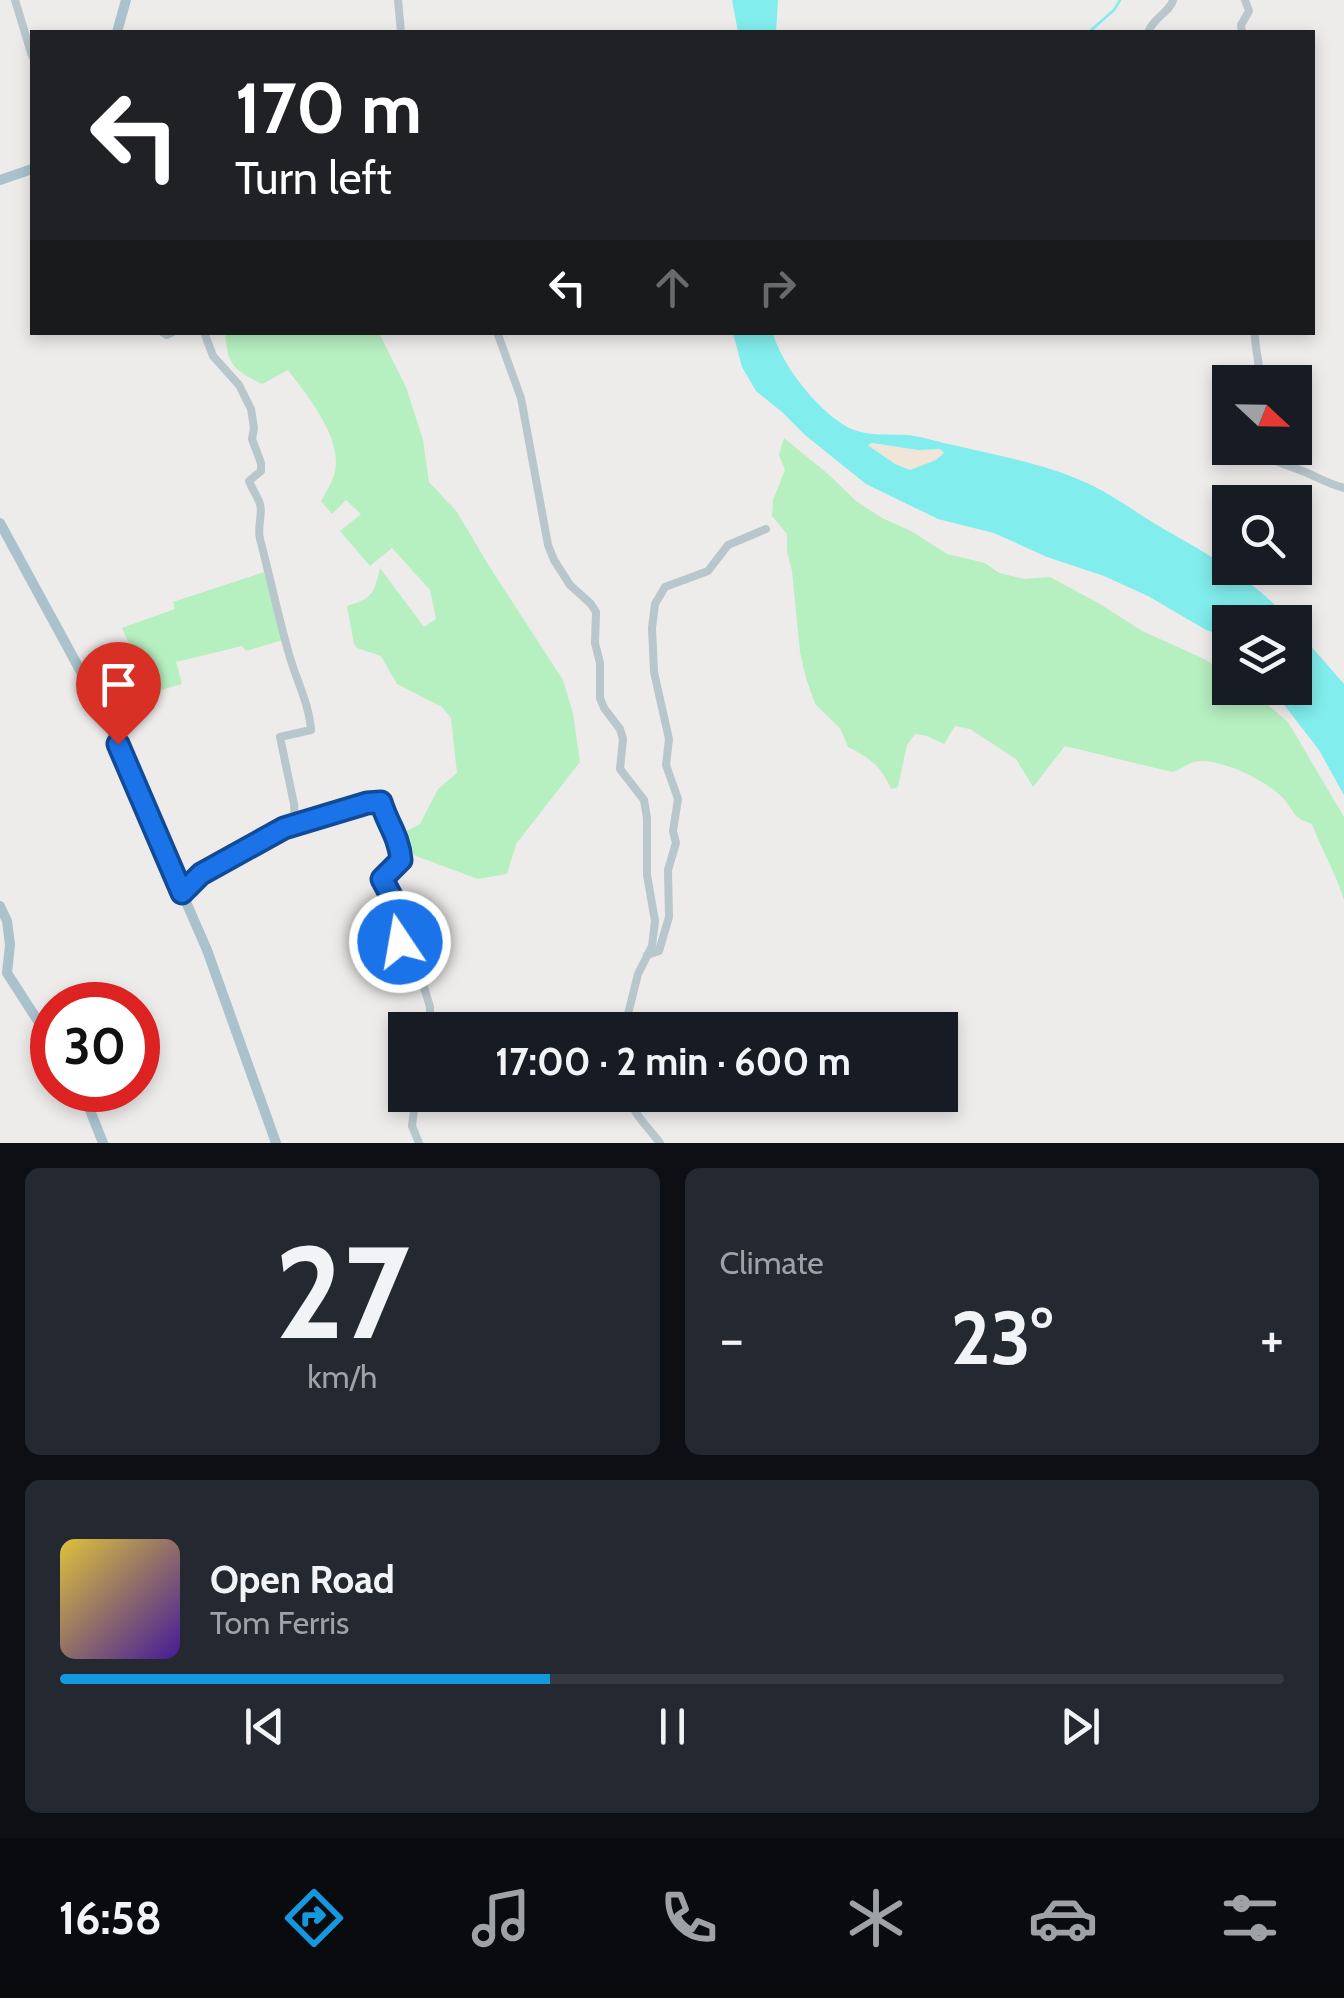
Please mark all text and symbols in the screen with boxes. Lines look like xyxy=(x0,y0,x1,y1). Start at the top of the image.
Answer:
text: 170 m xyxy=(235,65,422,151)
icon: left xyxy=(70,70,200,200)
text: Turn left xyxy=(235,151,392,205)
icon: left xyxy=(540,260,595,315)
icon: ahead xyxy=(645,260,700,315)
icon: right xyxy=(750,260,805,315)
north arrow xyxy=(1212,365,1312,465)
map controls xyxy=(1212,365,1312,705)
button: search xyxy=(1212,485,1312,585)
button: layers xyxy=(1212,605,1312,705)
pin xyxy=(76,642,161,745)
icon: arrive xyxy=(91,657,146,712)
position arrow xyxy=(348,890,452,994)
speed limit sign: 30 xyxy=(30,982,160,1112)
text: 17:00 · 2 min · 600 m xyxy=(495,1038,851,1085)
text: 27 xyxy=(275,1213,410,1371)
text: Climate xyxy=(720,1243,824,1282)
text: 23° xyxy=(951,1292,1053,1383)
text: − xyxy=(720,1305,744,1372)
text: + xyxy=(1260,1305,1284,1372)
text: km/h xyxy=(307,1357,377,1396)
text: Open Road xyxy=(210,1556,395,1603)
text: Tom Ferris xyxy=(210,1603,349,1642)
icon: previous xyxy=(237,1699,292,1754)
icon: pause xyxy=(645,1699,700,1754)
icon: next xyxy=(1053,1699,1108,1754)
icon: directions xyxy=(279,1883,349,1953)
icon: music xyxy=(466,1883,536,1953)
icon: phone xyxy=(654,1883,724,1953)
icon: climate xyxy=(841,1883,911,1953)
icon: car xyxy=(1028,1883,1098,1953)
icon: filters xyxy=(1215,1883,1285,1953)
text: 16:58 xyxy=(59,1891,162,1945)

